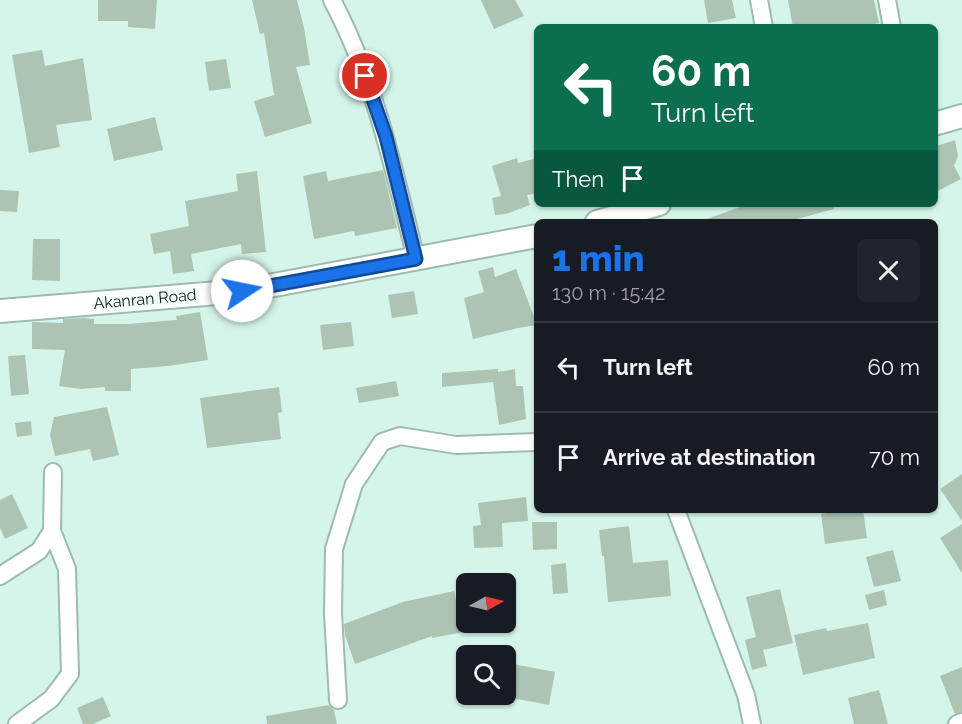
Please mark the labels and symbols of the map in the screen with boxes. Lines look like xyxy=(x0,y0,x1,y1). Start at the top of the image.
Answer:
pin xyxy=(339,50,390,101)
position arrow xyxy=(210,259,274,323)
street label: Akanran Road xyxy=(93,285,197,313)
north arrow xyxy=(456,573,516,633)

